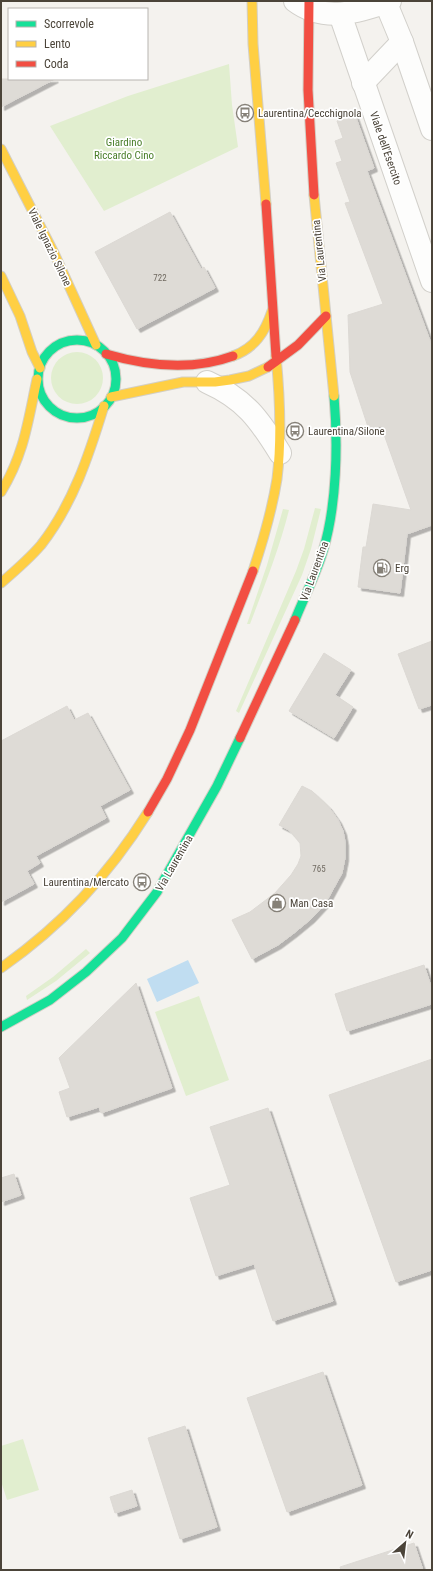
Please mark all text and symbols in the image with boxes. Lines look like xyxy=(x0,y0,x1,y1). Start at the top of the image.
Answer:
legend xyxy=(8,8,148,80)
text: Scorrevole xyxy=(44,17,94,31)
text: Lento xyxy=(44,37,71,51)
text: Coda xyxy=(44,57,69,71)
bus stop icon: Laurentina/Cecchignola xyxy=(235,103,255,123)
place label: Laurentina/Cecchignola xyxy=(258,107,361,120)
street label: Viale dell'Esercito xyxy=(367,110,404,187)
park label: Giardino Riccardo Cino xyxy=(94,136,155,162)
street label: Viale Ignazio Silone xyxy=(25,206,74,288)
street label: Via Laurentina xyxy=(310,219,329,283)
house number: 722 xyxy=(153,273,167,283)
bus stop icon: Laurentina/Silone xyxy=(285,421,305,441)
place label: Laurentina/Silone xyxy=(308,425,385,438)
street label: Via Laurentina xyxy=(298,540,331,603)
fuel station icon: Erg xyxy=(372,558,392,578)
place label: Erg xyxy=(395,562,409,575)
street label: Via Laurentina xyxy=(153,833,196,894)
house number: 765 xyxy=(312,864,326,874)
bus stop icon: Laurentina/Mercato xyxy=(132,872,152,892)
place label: Laurentina/Mercato xyxy=(43,876,129,889)
shop icon: Man Casa xyxy=(267,893,287,913)
place label: Man Casa xyxy=(290,897,333,910)
north arrow xyxy=(385,1523,425,1563)
text: N xyxy=(403,1527,416,1542)

